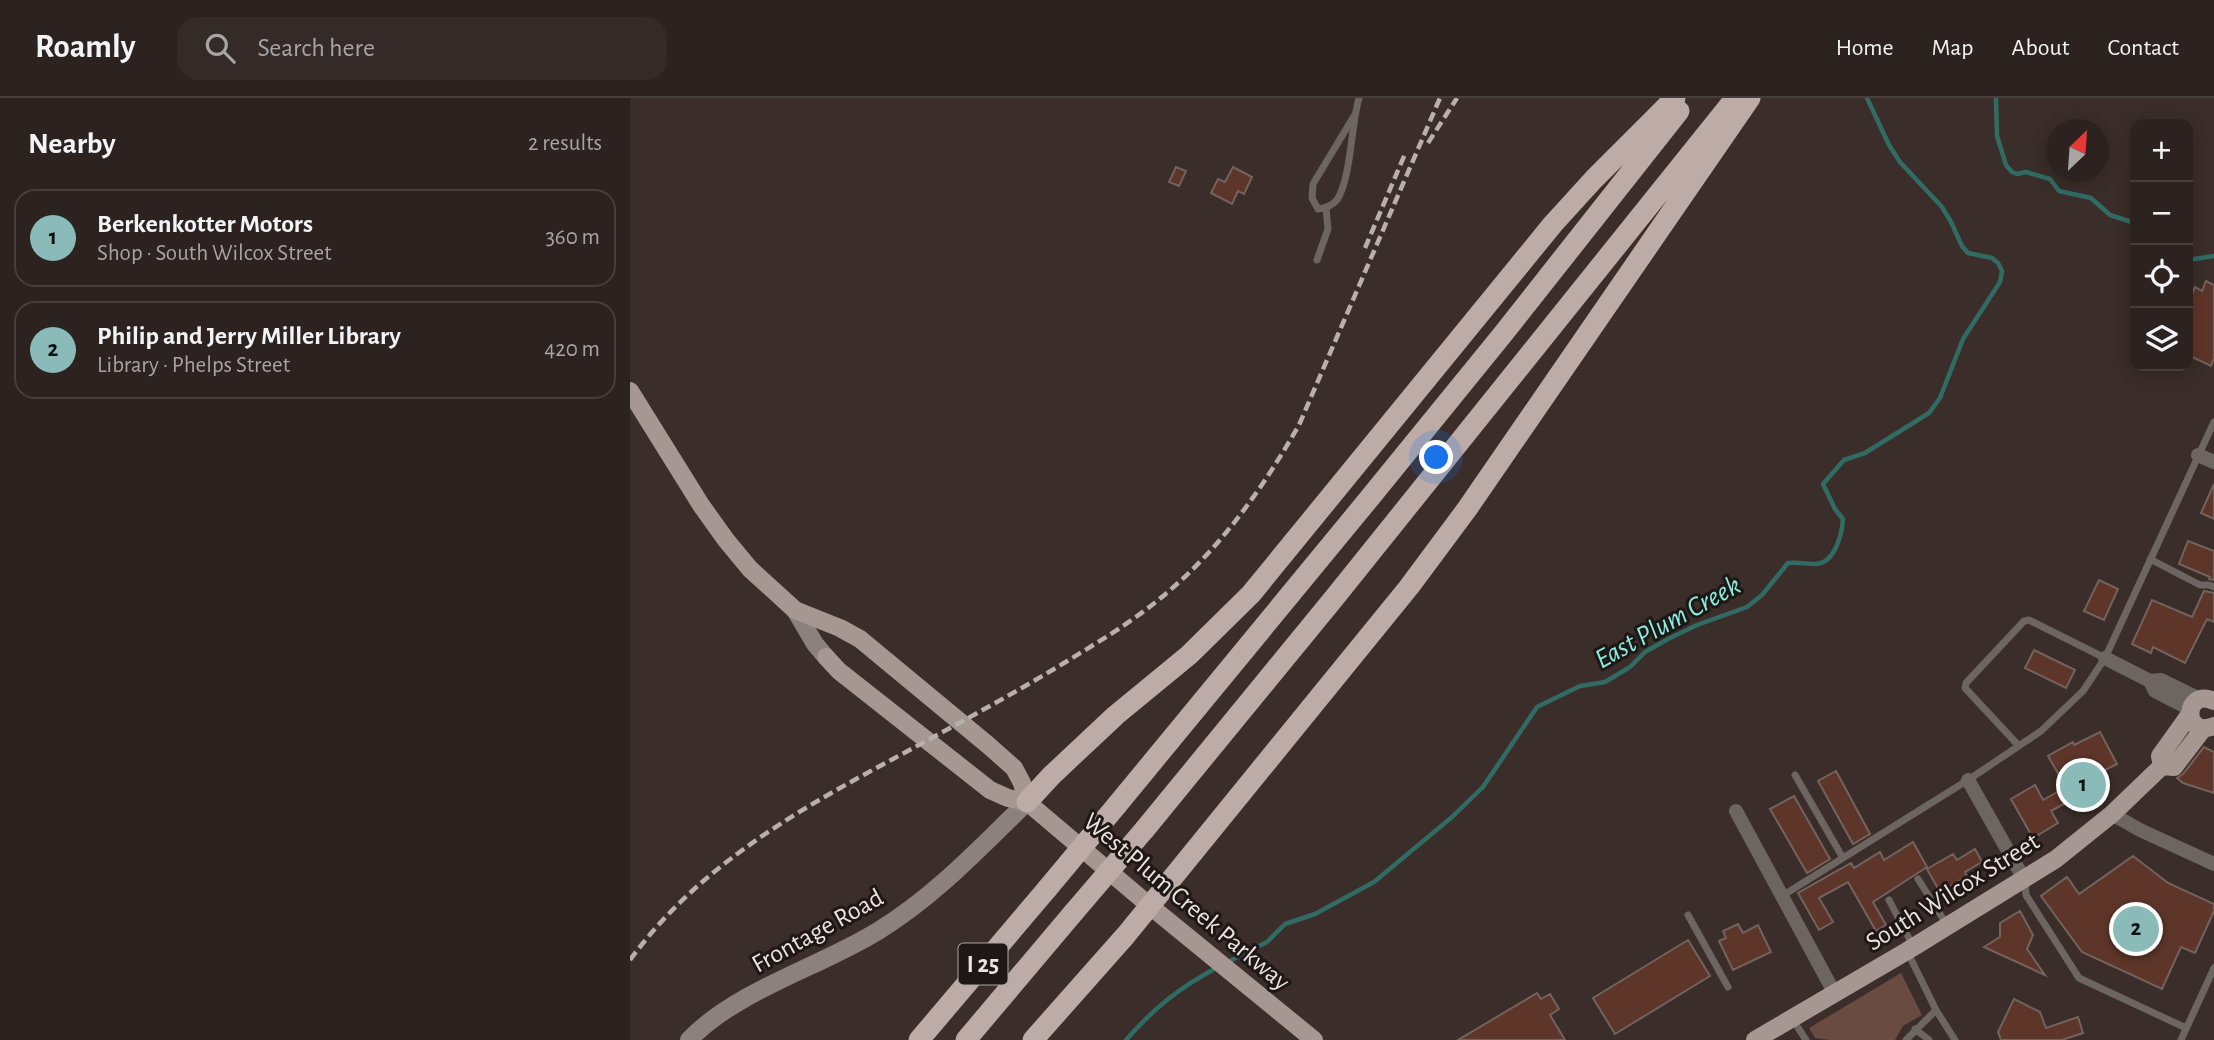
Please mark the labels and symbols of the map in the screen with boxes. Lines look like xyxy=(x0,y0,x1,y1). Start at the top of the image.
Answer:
north arrow xyxy=(2046,119,2109,182)
your location xyxy=(1419,440,1453,474)
water label: East Plum Creek xyxy=(1591,571,1745,674)
pin: 1 xyxy=(2060,759,2106,811)
street label: West Plum Creek Parkway xyxy=(1078,808,1295,995)
street label: South Wilcox Street xyxy=(1861,828,2044,956)
street label: Frontage Road xyxy=(748,884,887,978)
pin: 2 xyxy=(2113,903,2159,955)
road number: I 25 xyxy=(958,944,1008,984)

